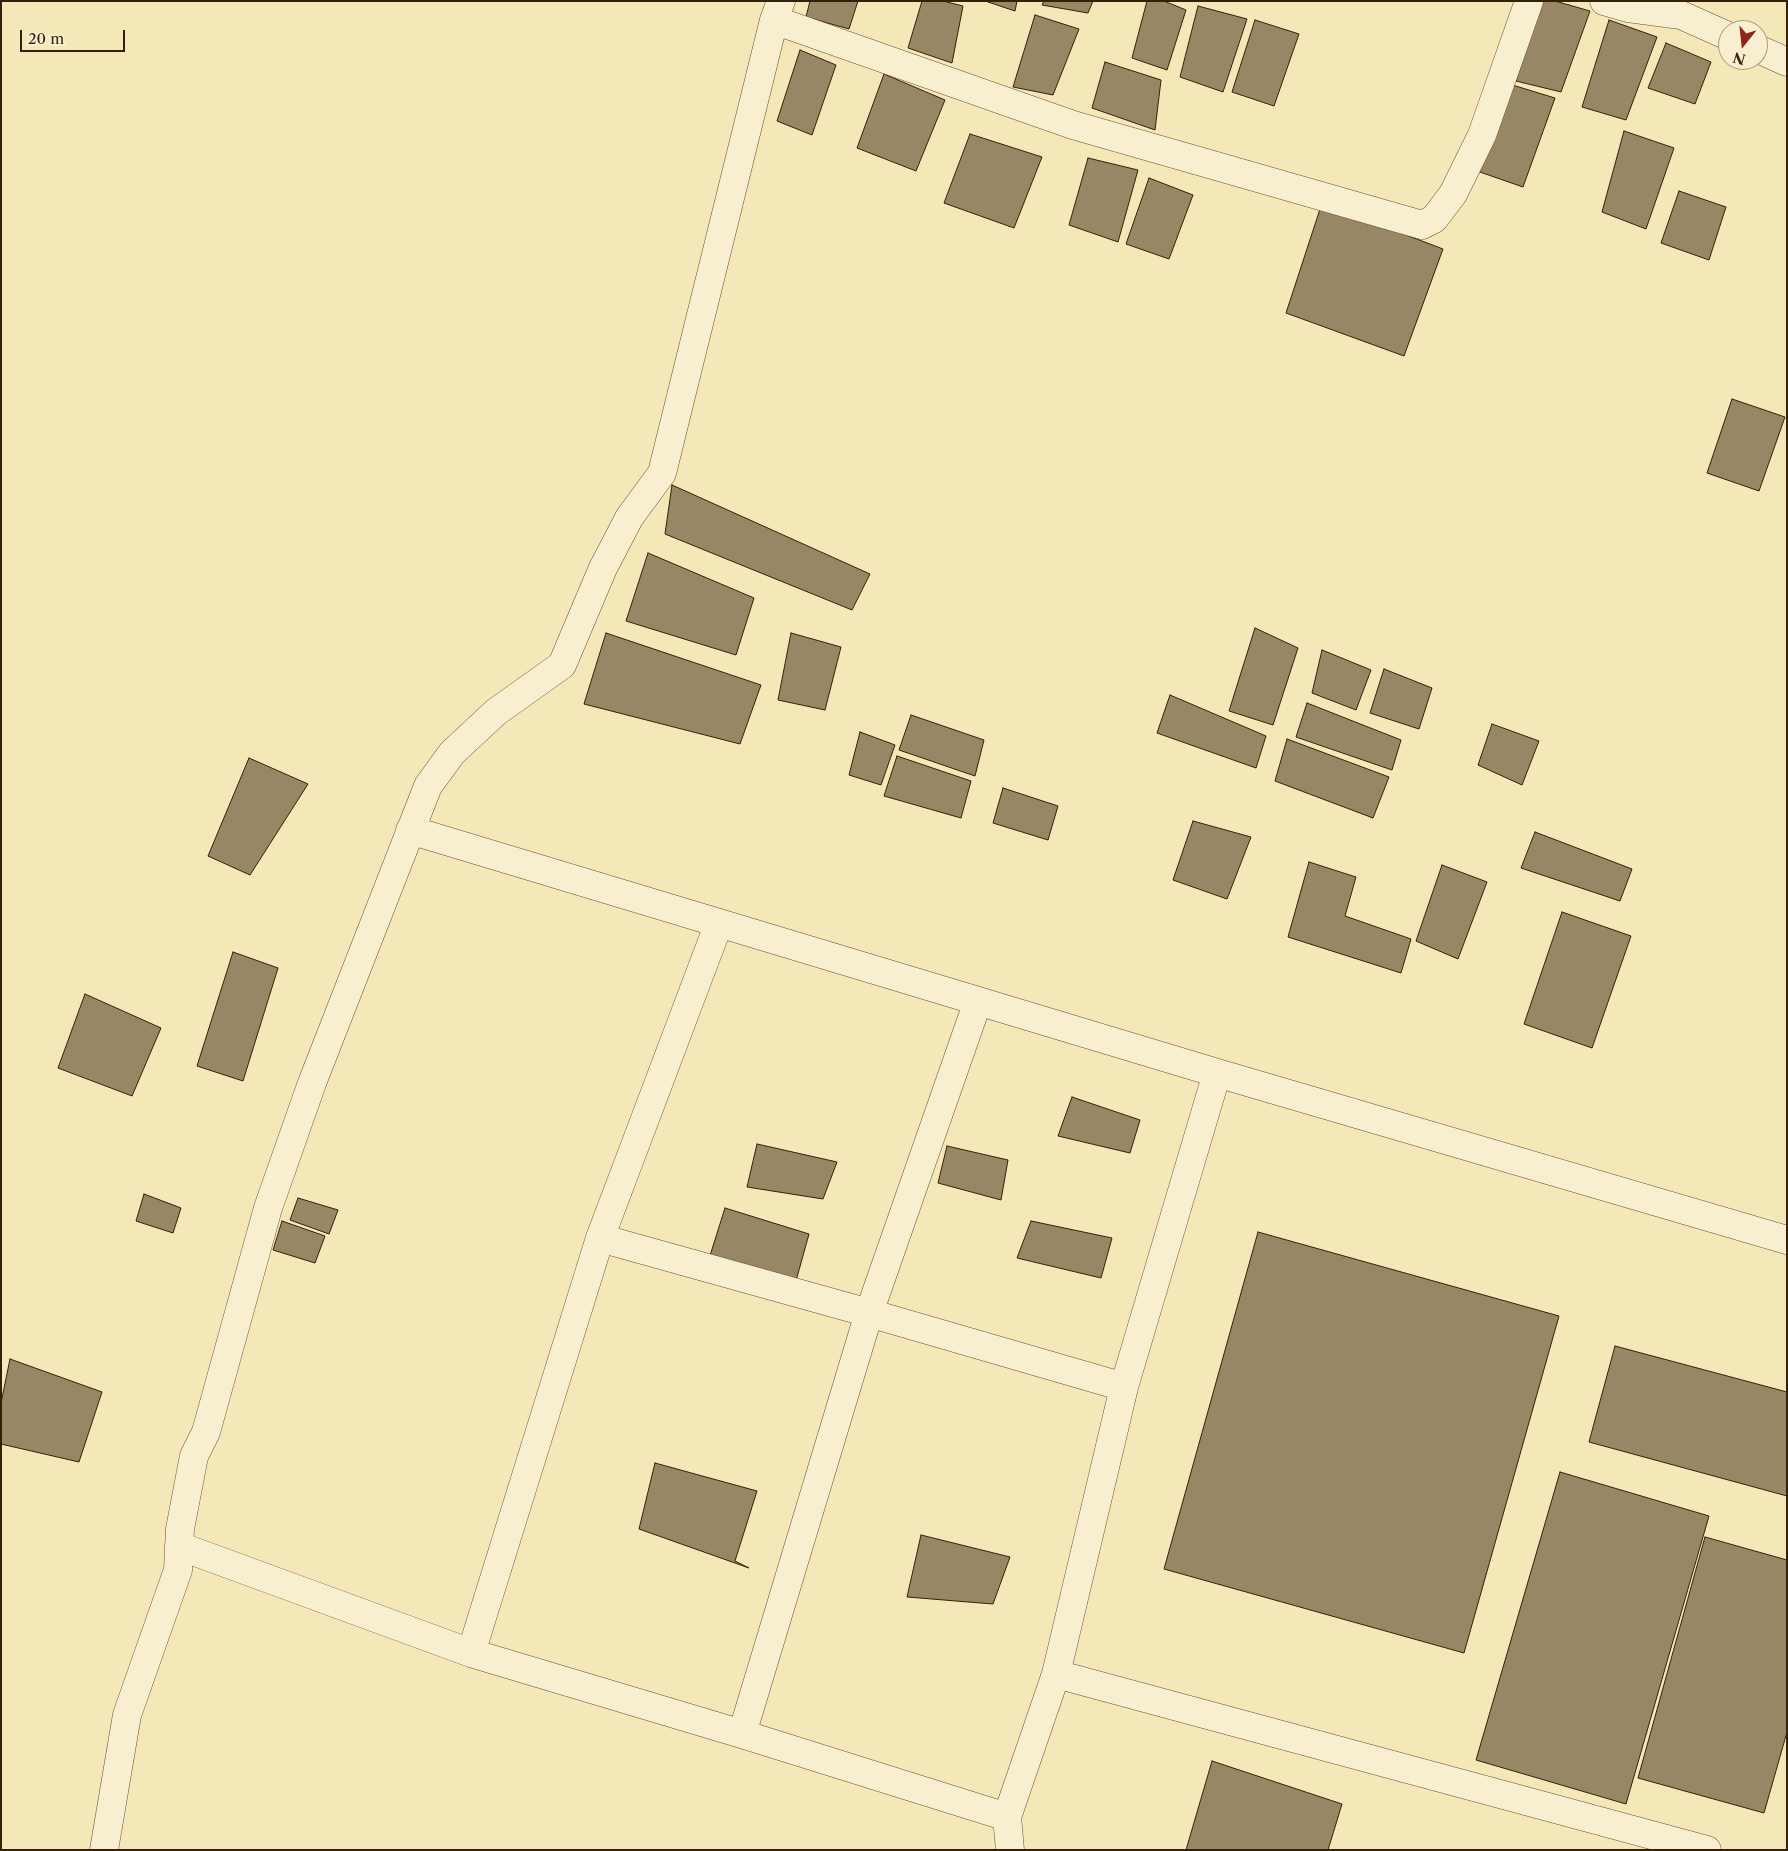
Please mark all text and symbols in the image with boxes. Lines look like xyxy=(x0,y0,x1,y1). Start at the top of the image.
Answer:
scale bar xyxy=(22,20,128,52)
north arrow xyxy=(1718,20,1768,70)
text: 20 m xyxy=(28,29,64,48)
text: N xyxy=(1731,48,1747,69)

